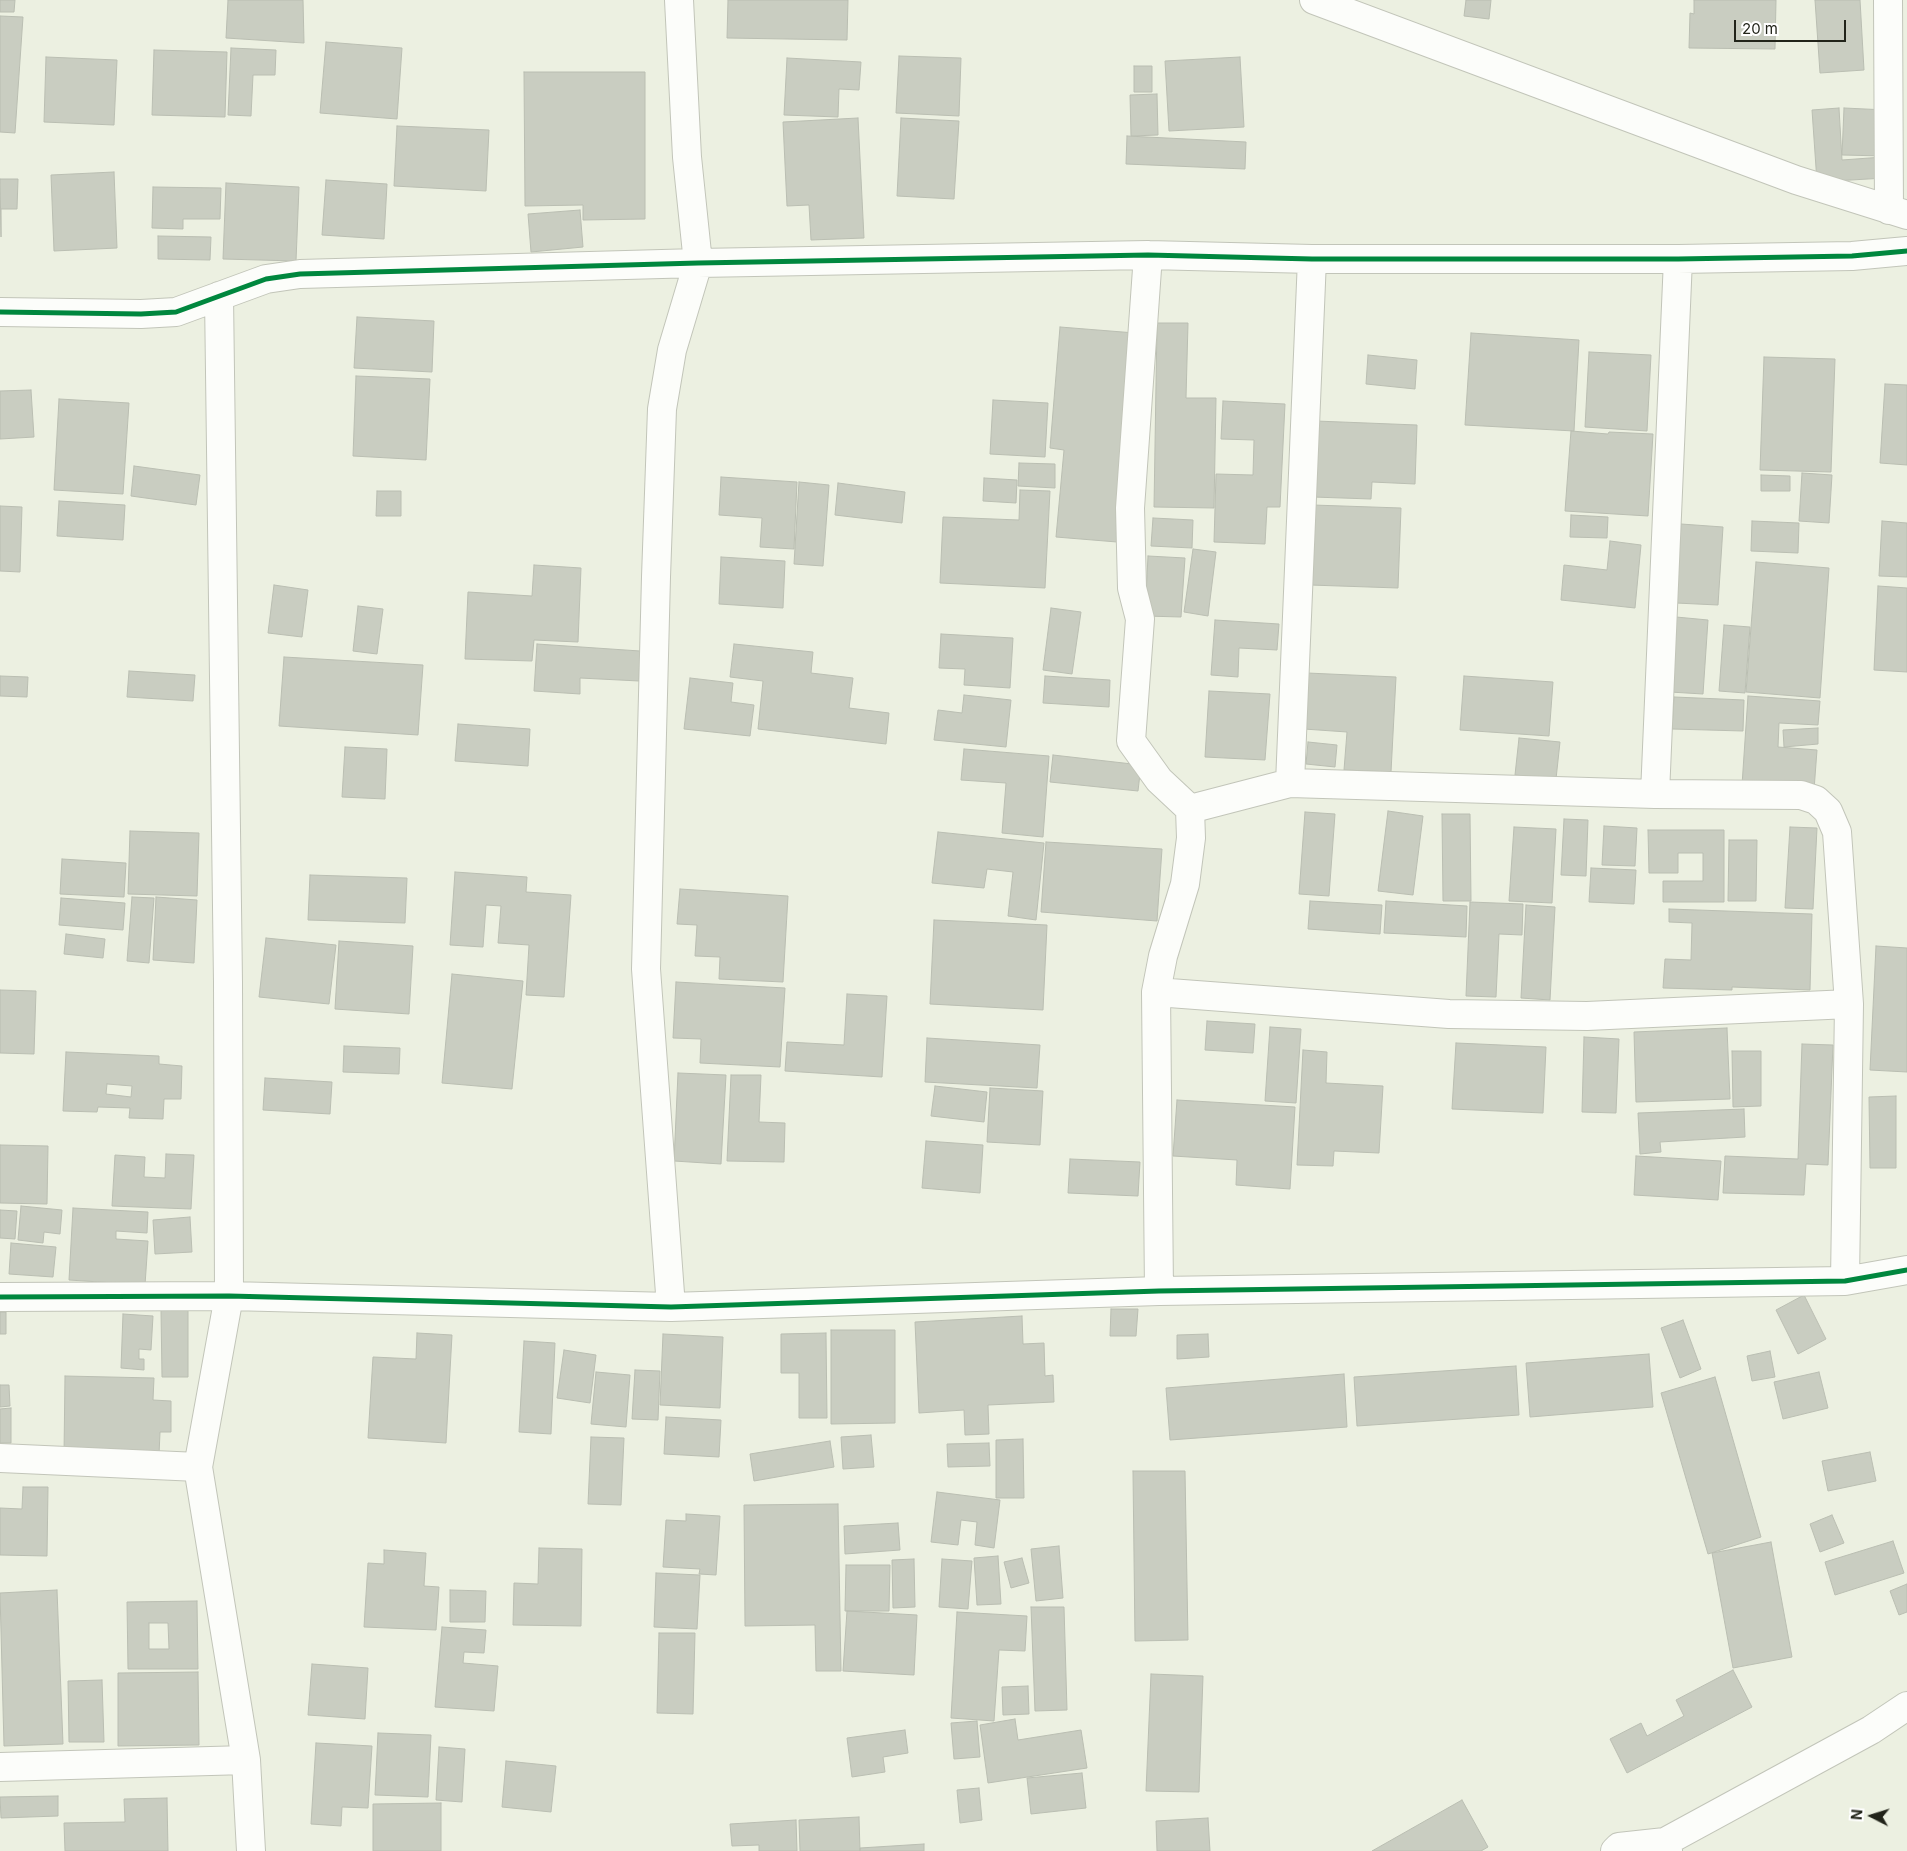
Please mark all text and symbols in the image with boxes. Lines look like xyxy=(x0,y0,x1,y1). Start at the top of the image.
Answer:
scale bar xyxy=(1737,10,1850,42)
text: 20 m xyxy=(1742,19,1778,38)
north arrow xyxy=(1847,1791,1897,1841)
text: N xyxy=(1848,1809,1865,1821)

